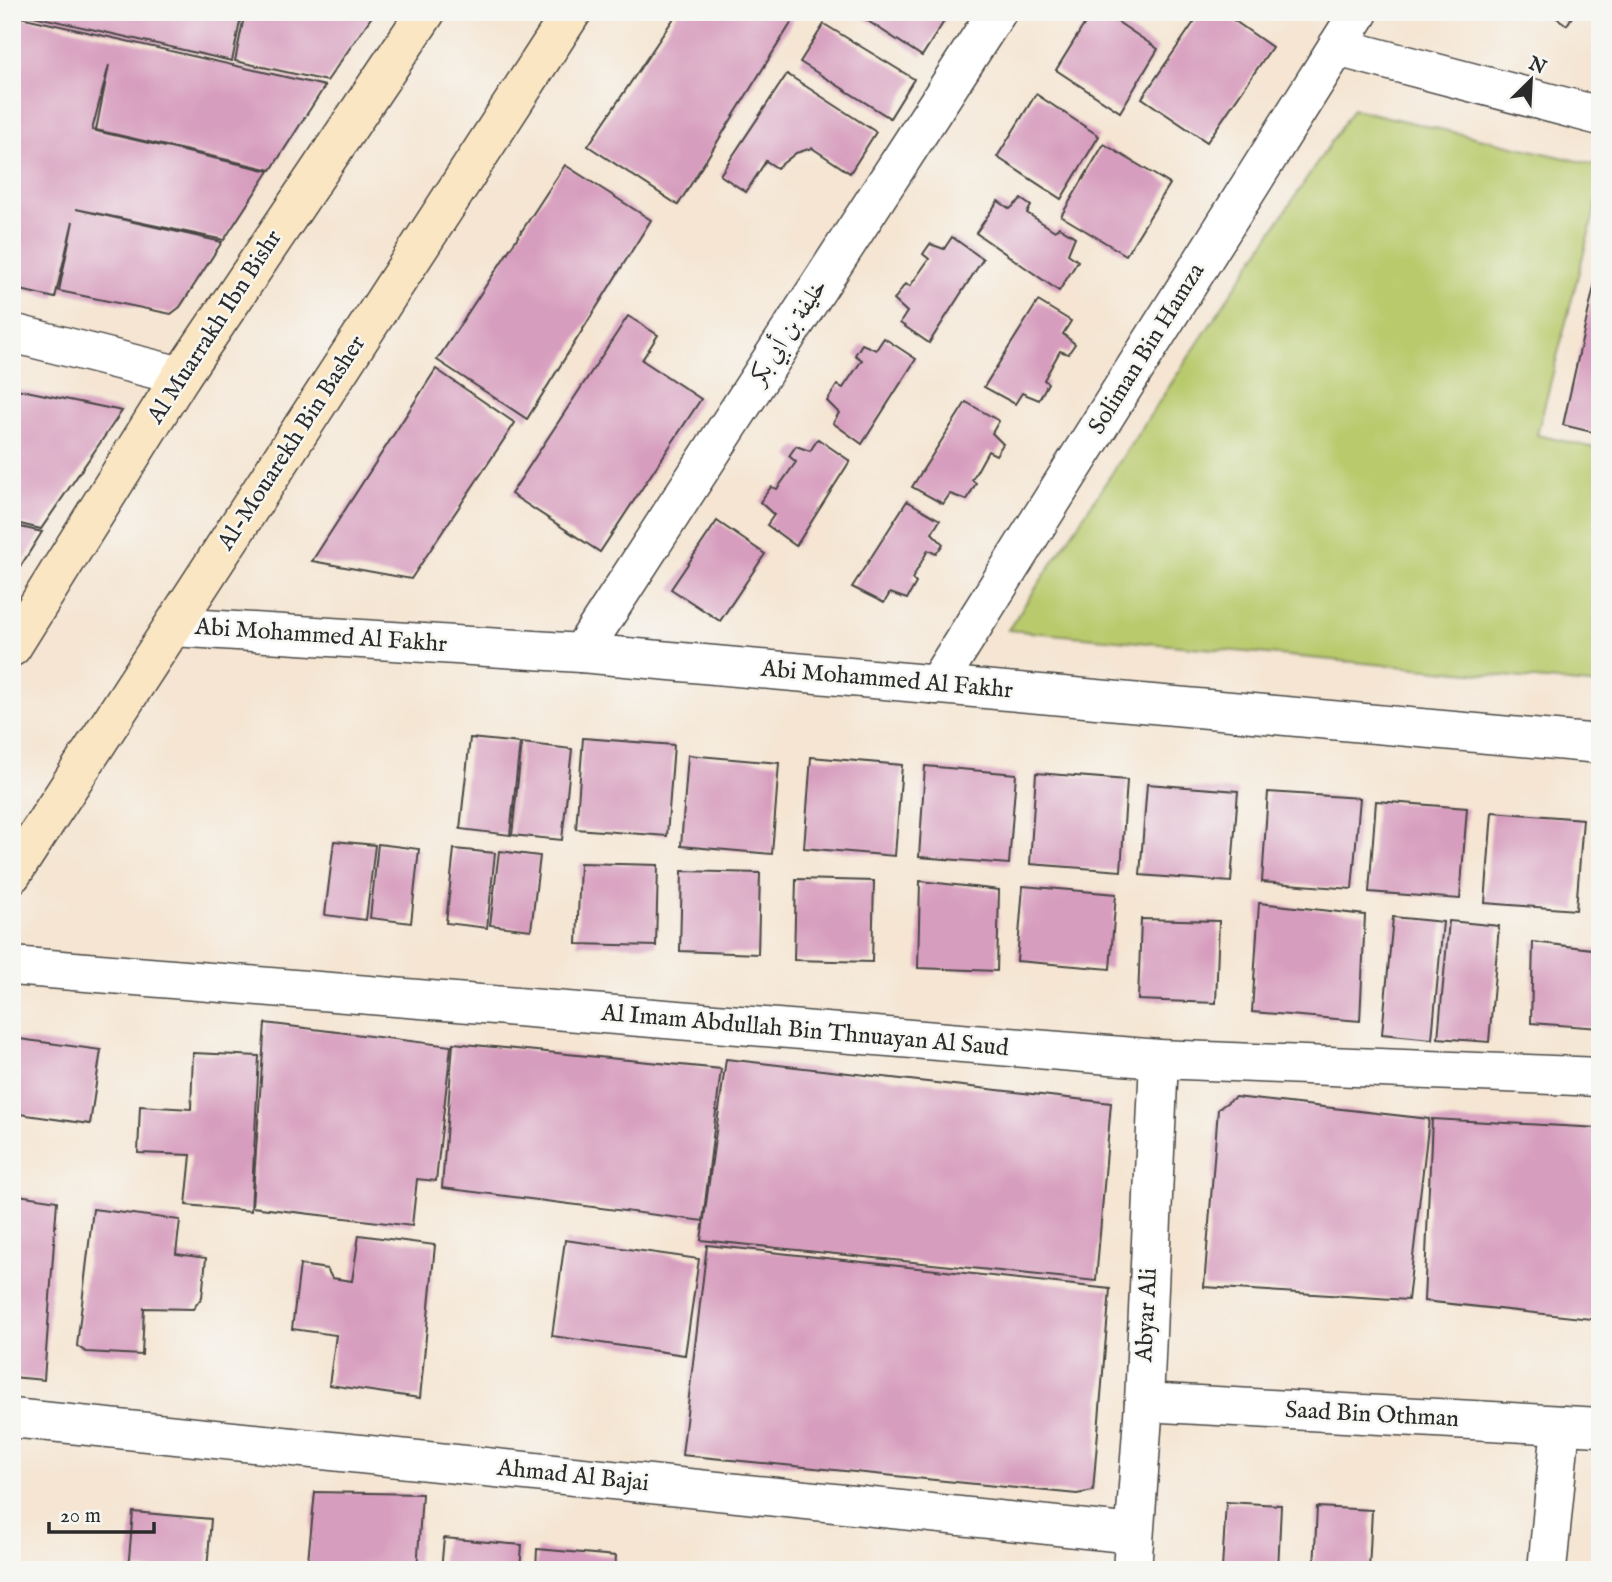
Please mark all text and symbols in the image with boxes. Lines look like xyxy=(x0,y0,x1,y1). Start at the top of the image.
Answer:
north arrow xyxy=(1496,46,1566,116)
text: N xyxy=(1524,52,1550,81)
street label: Al Muarrakh Ibn Bishr xyxy=(140,224,289,431)
street label: Soliman Bin Hamza xyxy=(1082,257,1213,440)
street label: خليفة بن أبي بكر xyxy=(739,271,837,395)
street label: Al-Mouarekh Bin Basher xyxy=(210,330,373,557)
street label: Abi Mohammed Al Fakhr xyxy=(193,612,448,660)
street label: Abi Mohammed Al Fakhr xyxy=(759,653,1014,706)
street label: Al Imam Abdullah Bin Thnuayan Al Saud xyxy=(599,998,1010,1064)
street label: Abyar Ali xyxy=(1129,1267,1165,1364)
street label: Saad Bin Othman xyxy=(1284,1395,1460,1435)
street label: Ahmad Al Bajai xyxy=(494,1452,651,1499)
scale bar xyxy=(49,1491,154,1535)
text: 20 m xyxy=(60,1503,101,1530)

